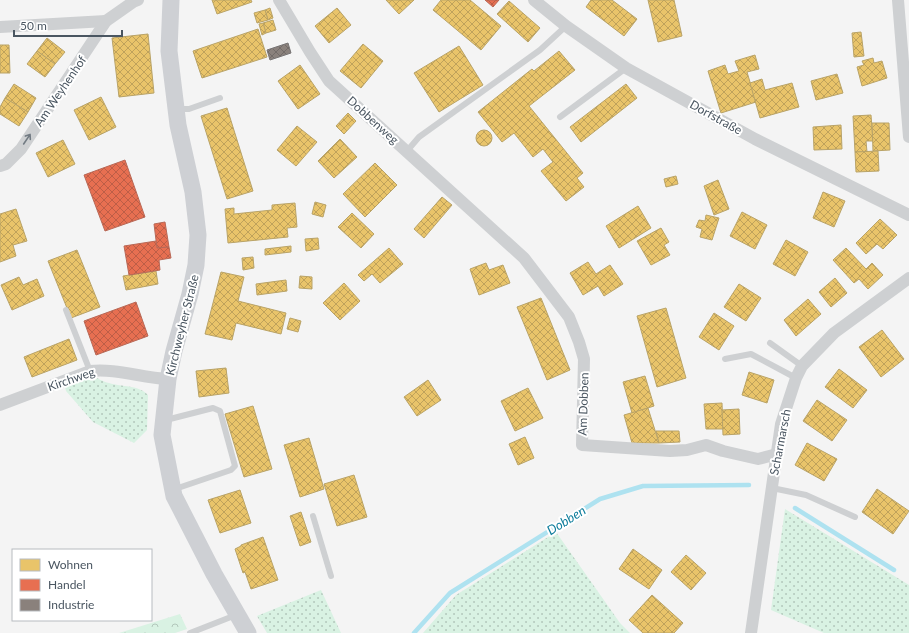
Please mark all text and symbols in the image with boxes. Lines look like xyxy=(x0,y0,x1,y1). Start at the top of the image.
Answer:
scale bar xyxy=(14,12,122,38)
text: 50 m xyxy=(20,18,47,33)
street label: Am Weyhenhof xyxy=(31,52,90,129)
street label: Dobbenweg xyxy=(344,93,402,147)
street label: Dorfstraße xyxy=(687,97,745,137)
one-way arrow xyxy=(23,134,31,145)
street label: Kirchweyher Straße xyxy=(162,273,202,377)
street label: Kirchweg xyxy=(45,364,97,394)
street label: Am Dobben xyxy=(574,372,592,436)
street label: Scharmarsch xyxy=(766,408,794,476)
water label: Dobben xyxy=(544,502,588,538)
legend xyxy=(12,549,152,621)
text: Wohnen xyxy=(48,557,93,572)
text: Handel xyxy=(48,577,86,592)
text: Industrie xyxy=(48,597,94,612)

